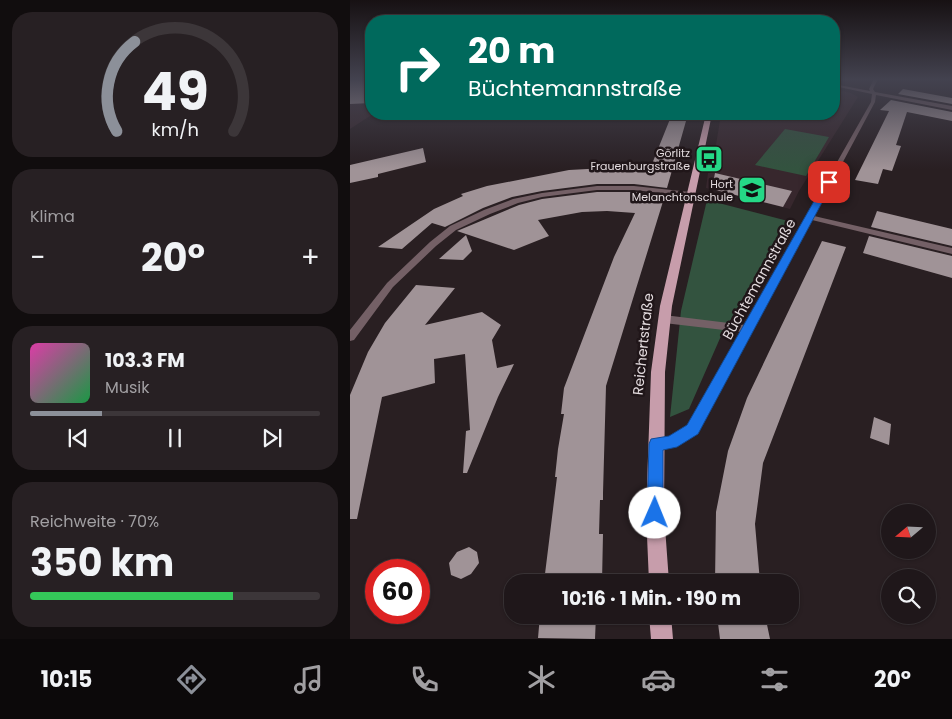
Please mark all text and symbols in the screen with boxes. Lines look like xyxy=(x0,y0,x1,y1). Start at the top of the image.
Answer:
text: 20 m xyxy=(468,26,555,75)
icon: right xyxy=(385,35,450,100)
text: 49 xyxy=(141,55,209,128)
text: Büchtemannstraße xyxy=(468,73,682,104)
text: km/h xyxy=(151,117,199,142)
bus stop icon: Görlitz Frauenburgstraße xyxy=(694,144,724,174)
place label: Görlitz Frauenburgstraße xyxy=(590,145,690,174)
pin xyxy=(808,161,850,203)
icon: arrive xyxy=(815,168,843,196)
school or university icon: Hort Melanchtonschule xyxy=(737,175,767,205)
place label: Hort Melanchtonschule xyxy=(632,176,733,205)
text: Klima xyxy=(30,205,75,228)
street label: Büchtemannstraße xyxy=(717,214,801,343)
text: 20° xyxy=(141,231,205,284)
text: − xyxy=(30,238,45,277)
text: + xyxy=(301,238,320,277)
street label: Reichertstraße xyxy=(628,292,658,396)
text: 103.3 FM xyxy=(105,347,185,374)
text: Musik xyxy=(105,376,150,399)
icon: previous xyxy=(64,424,92,452)
icon: pause xyxy=(161,424,189,452)
icon: next xyxy=(258,424,286,452)
position arrow xyxy=(628,486,680,538)
north arrow xyxy=(881,504,936,559)
map controls xyxy=(881,504,936,624)
text: Reichweite · 70% xyxy=(30,510,159,533)
text: 350 km xyxy=(30,536,174,589)
speed limit sign: 60 xyxy=(365,559,430,624)
button: search xyxy=(881,569,936,624)
text: 10:16 · 1 Min. · 190 m xyxy=(562,585,741,612)
icon: directions xyxy=(174,662,209,697)
icon: music xyxy=(291,662,326,697)
icon: phone xyxy=(407,662,442,697)
icon: climate xyxy=(524,662,559,697)
icon: car xyxy=(641,662,676,697)
icon: filters xyxy=(757,662,792,697)
text: 10:15 xyxy=(41,664,92,695)
text: 20° xyxy=(874,664,911,695)

